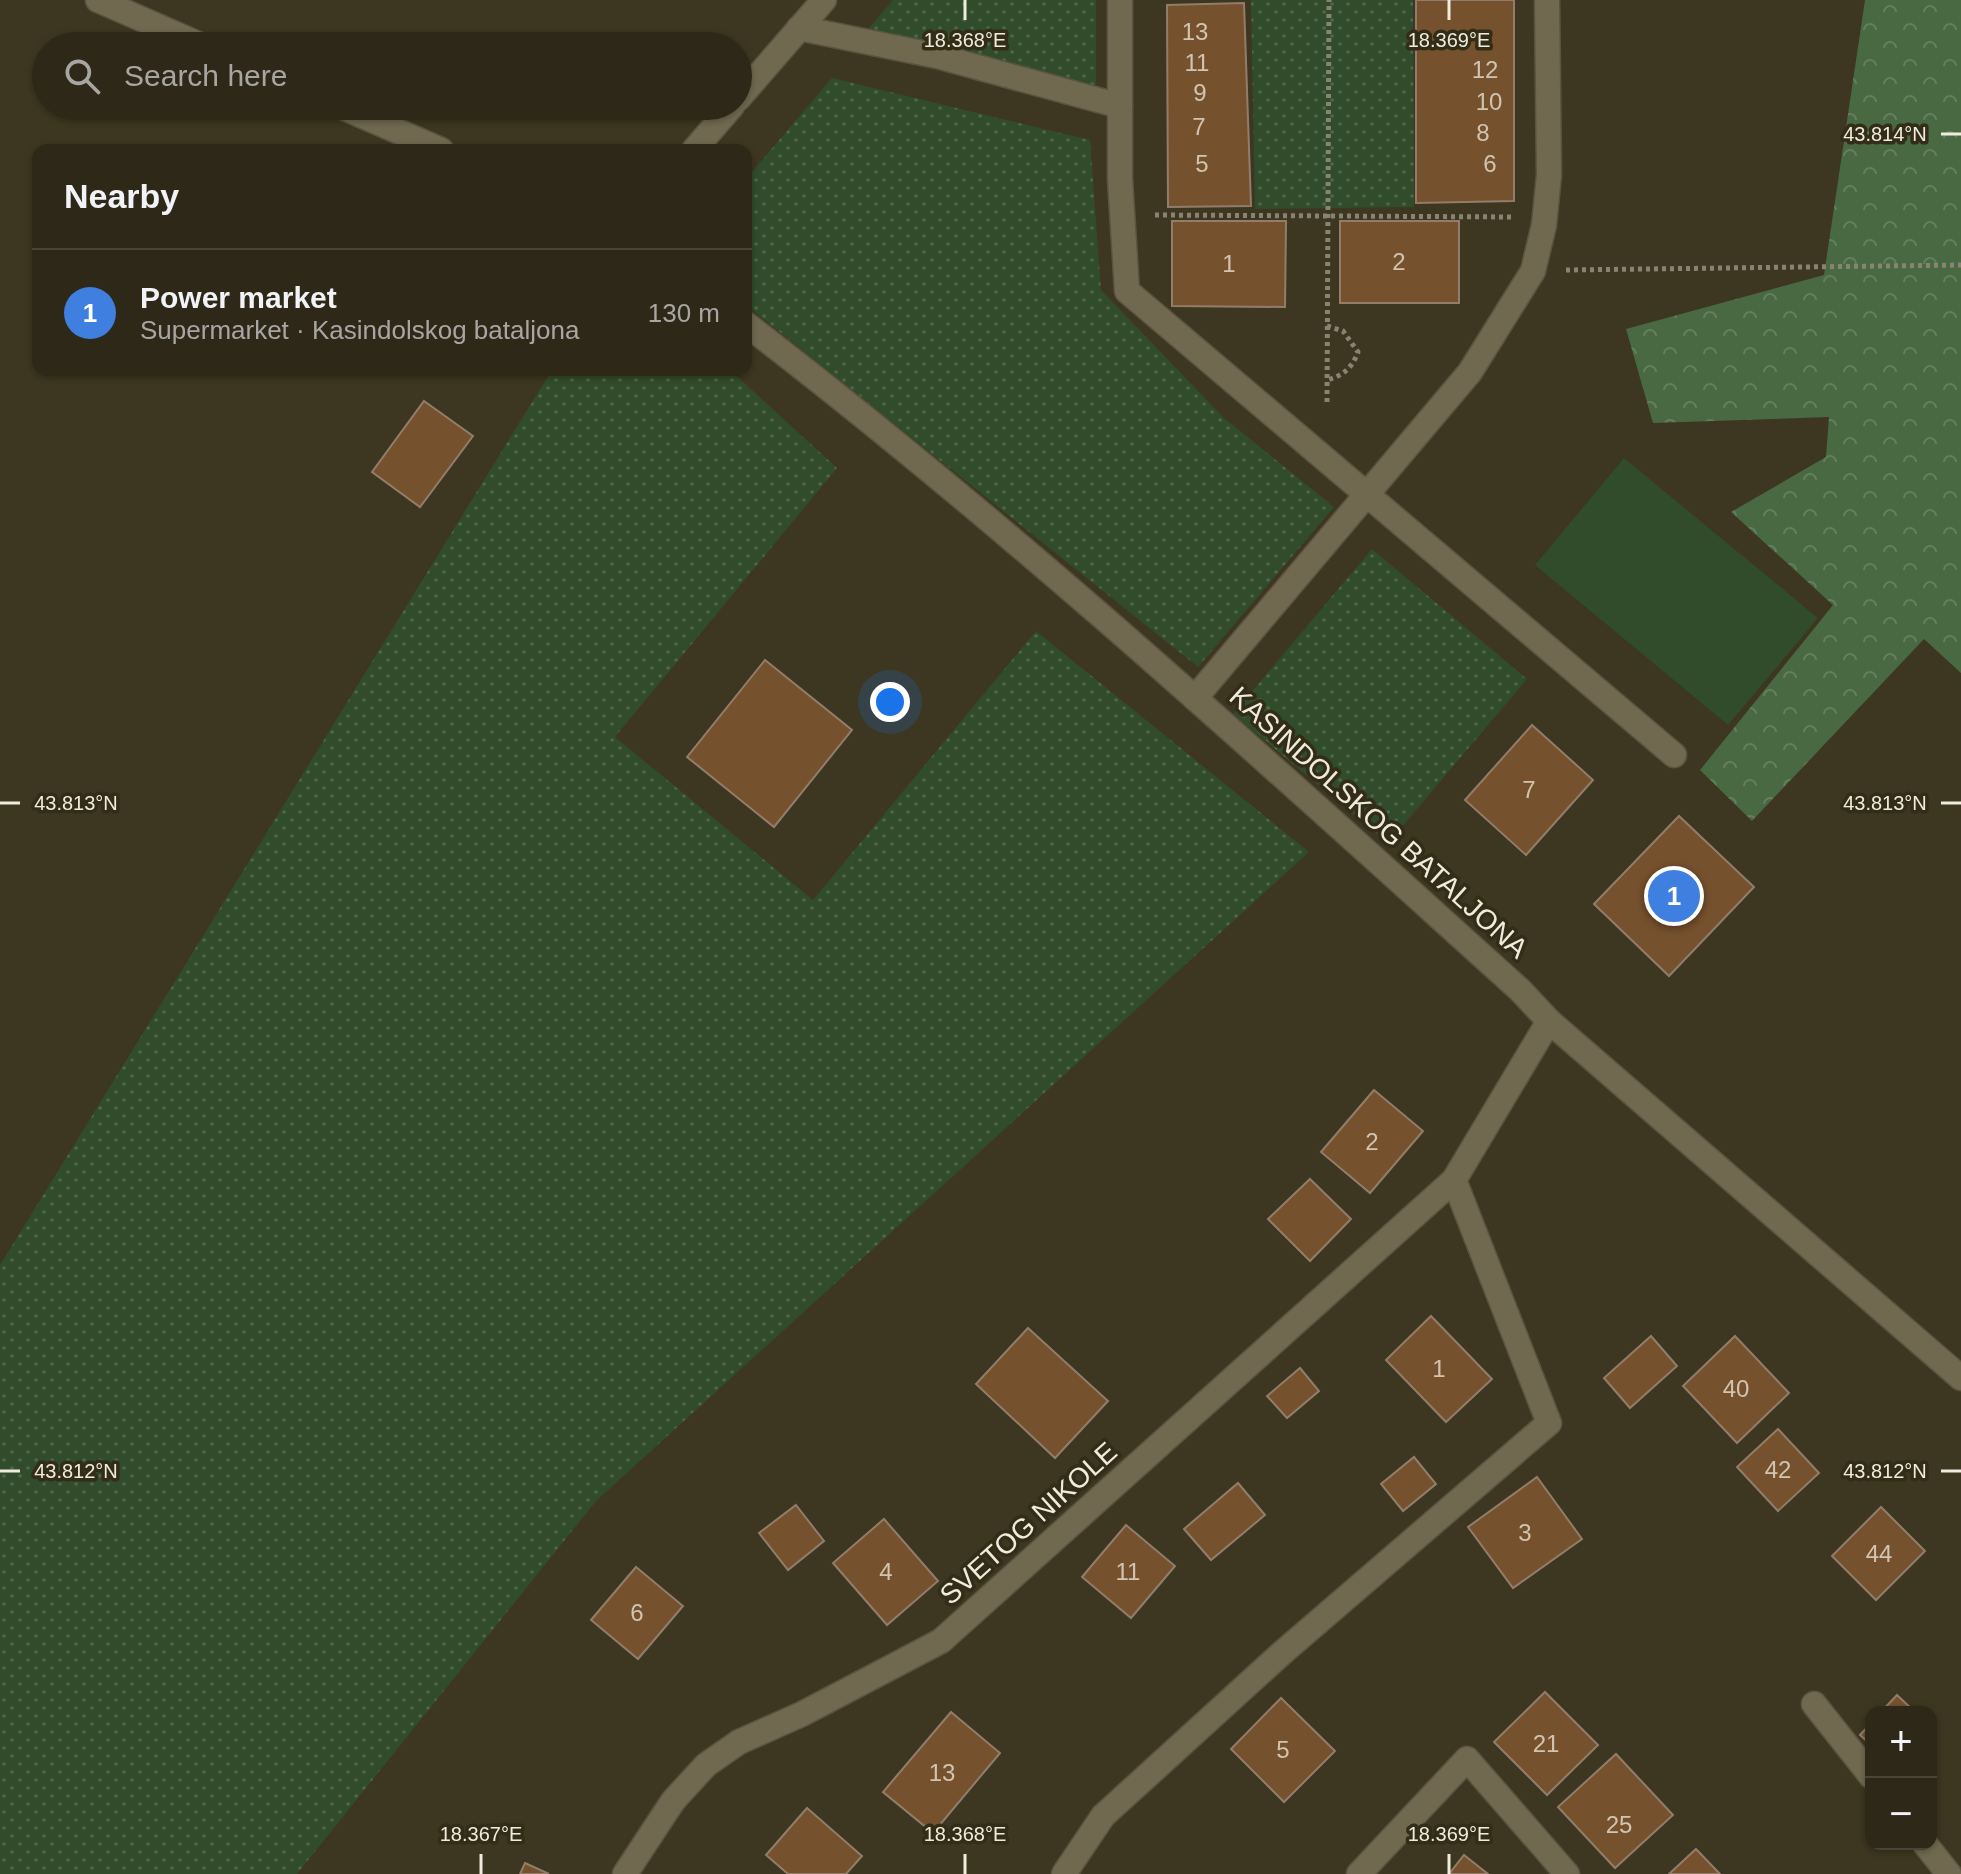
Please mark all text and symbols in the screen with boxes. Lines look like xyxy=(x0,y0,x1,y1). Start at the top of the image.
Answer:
house number: 13 xyxy=(1182,18,1208,45)
text: 18.368°E xyxy=(924,29,1006,51)
text: 18.369°E xyxy=(1408,29,1490,51)
search box xyxy=(32,32,752,120)
house number: 11 xyxy=(1185,49,1209,76)
icon: search xyxy=(60,54,104,98)
house number: 12 xyxy=(1472,56,1498,83)
text: Search here xyxy=(124,59,287,92)
house number: 9 xyxy=(1193,79,1207,106)
house number: 10 xyxy=(1476,88,1502,115)
house number: 7 xyxy=(1192,113,1206,140)
house number: 8 xyxy=(1476,119,1490,146)
text: 43.814°N xyxy=(1843,123,1927,145)
house number: 5 xyxy=(1195,150,1209,177)
house number: 6 xyxy=(1483,150,1497,177)
text: Nearby xyxy=(64,177,179,215)
house number: 2 xyxy=(1392,248,1406,275)
house number: 1 xyxy=(1222,250,1236,277)
text: Power market xyxy=(140,281,337,314)
text: 1 xyxy=(83,298,97,328)
text: 130 m xyxy=(648,298,720,328)
text: Supermarket · Kasindolskog bataljona xyxy=(140,315,579,345)
street label: KASINDOLSKOG BATALJONA xyxy=(1224,681,1534,964)
your location xyxy=(870,682,910,722)
house number: 7 xyxy=(1522,776,1536,803)
text: 43.813°N xyxy=(34,792,118,814)
text: 43.813°N xyxy=(1843,792,1927,814)
pin: 1 xyxy=(1648,866,1700,926)
house number: 2 xyxy=(1365,1128,1379,1155)
house number: 1 xyxy=(1432,1355,1446,1382)
house number: 40 xyxy=(1723,1375,1749,1402)
street label: SVETOG NIKOLE xyxy=(934,1436,1123,1611)
house number: 42 xyxy=(1765,1456,1791,1483)
text: 43.812°N xyxy=(34,1460,118,1482)
text: 43.812°N xyxy=(1843,1460,1927,1482)
house number: 3 xyxy=(1518,1519,1532,1546)
house number: 44 xyxy=(1866,1540,1892,1567)
house number: 4 xyxy=(879,1558,893,1585)
house number: 11 xyxy=(1116,1558,1140,1585)
house number: 6 xyxy=(630,1599,644,1626)
map controls xyxy=(1865,1706,1937,1850)
button: + xyxy=(1865,1706,1937,1778)
house number: 21 xyxy=(1533,1730,1559,1757)
house number: 5 xyxy=(1276,1736,1290,1763)
house number: 13 xyxy=(929,1759,955,1786)
button: − xyxy=(1865,1778,1937,1850)
house number: 25 xyxy=(1606,1811,1632,1838)
text: 18.367°E xyxy=(440,1823,522,1845)
text: 18.368°E xyxy=(924,1823,1006,1845)
text: 18.369°E xyxy=(1408,1823,1490,1845)

